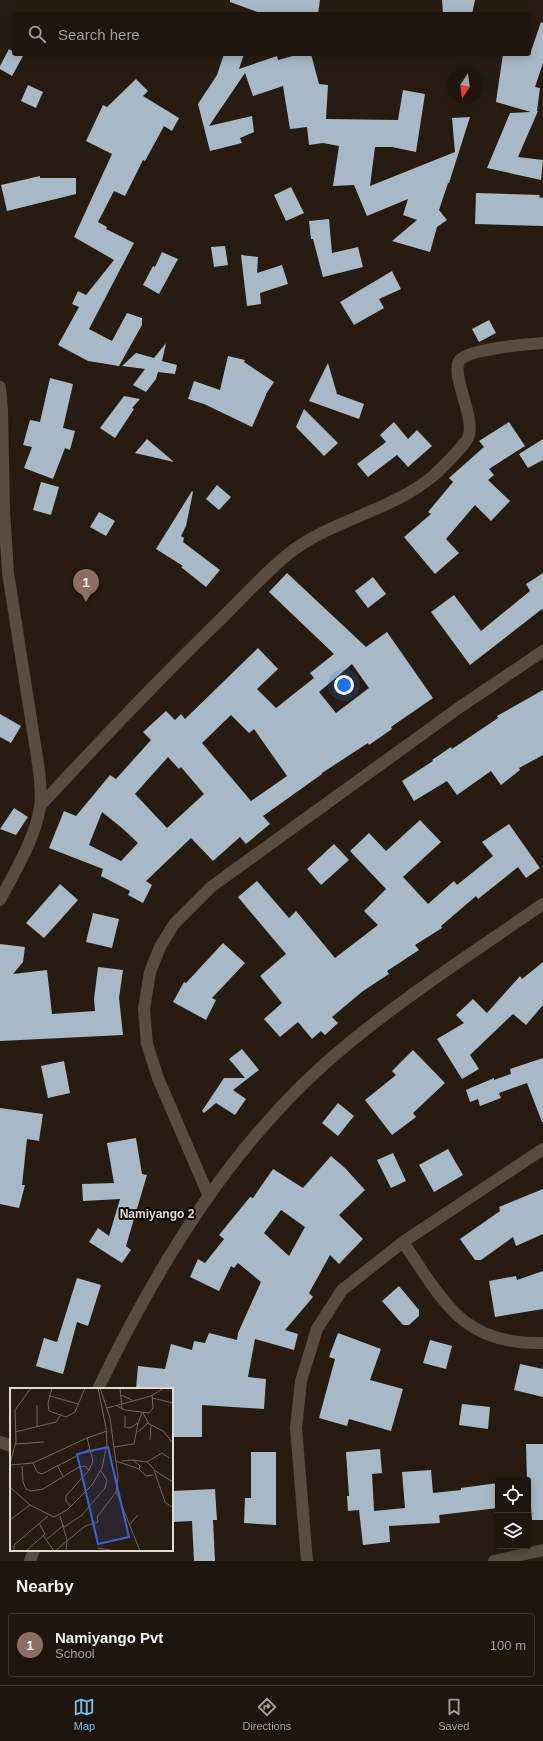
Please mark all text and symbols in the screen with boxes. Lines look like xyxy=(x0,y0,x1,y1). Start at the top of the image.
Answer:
search box xyxy=(12,12,531,56)
icon: search xyxy=(26,23,48,45)
text: Search here xyxy=(58,26,140,43)
north arrow xyxy=(447,68,483,104)
pin: 1 xyxy=(73,569,99,602)
your location xyxy=(334,675,354,695)
district label: Namiyango 2 xyxy=(120,1207,195,1221)
inset map xyxy=(10,1388,173,1551)
map controls xyxy=(495,1477,531,1549)
button: locate xyxy=(495,1477,531,1513)
button: layers xyxy=(495,1513,531,1549)
text: Nearby xyxy=(16,1577,74,1596)
text: Namiyango Pvt xyxy=(55,1629,163,1646)
text: 1 xyxy=(26,1638,34,1653)
text: 100 m xyxy=(490,1638,526,1653)
text: School xyxy=(55,1646,95,1661)
tab: Map xyxy=(73,1696,95,1732)
tab: Directions xyxy=(242,1696,291,1732)
tab: Saved xyxy=(438,1696,469,1732)

